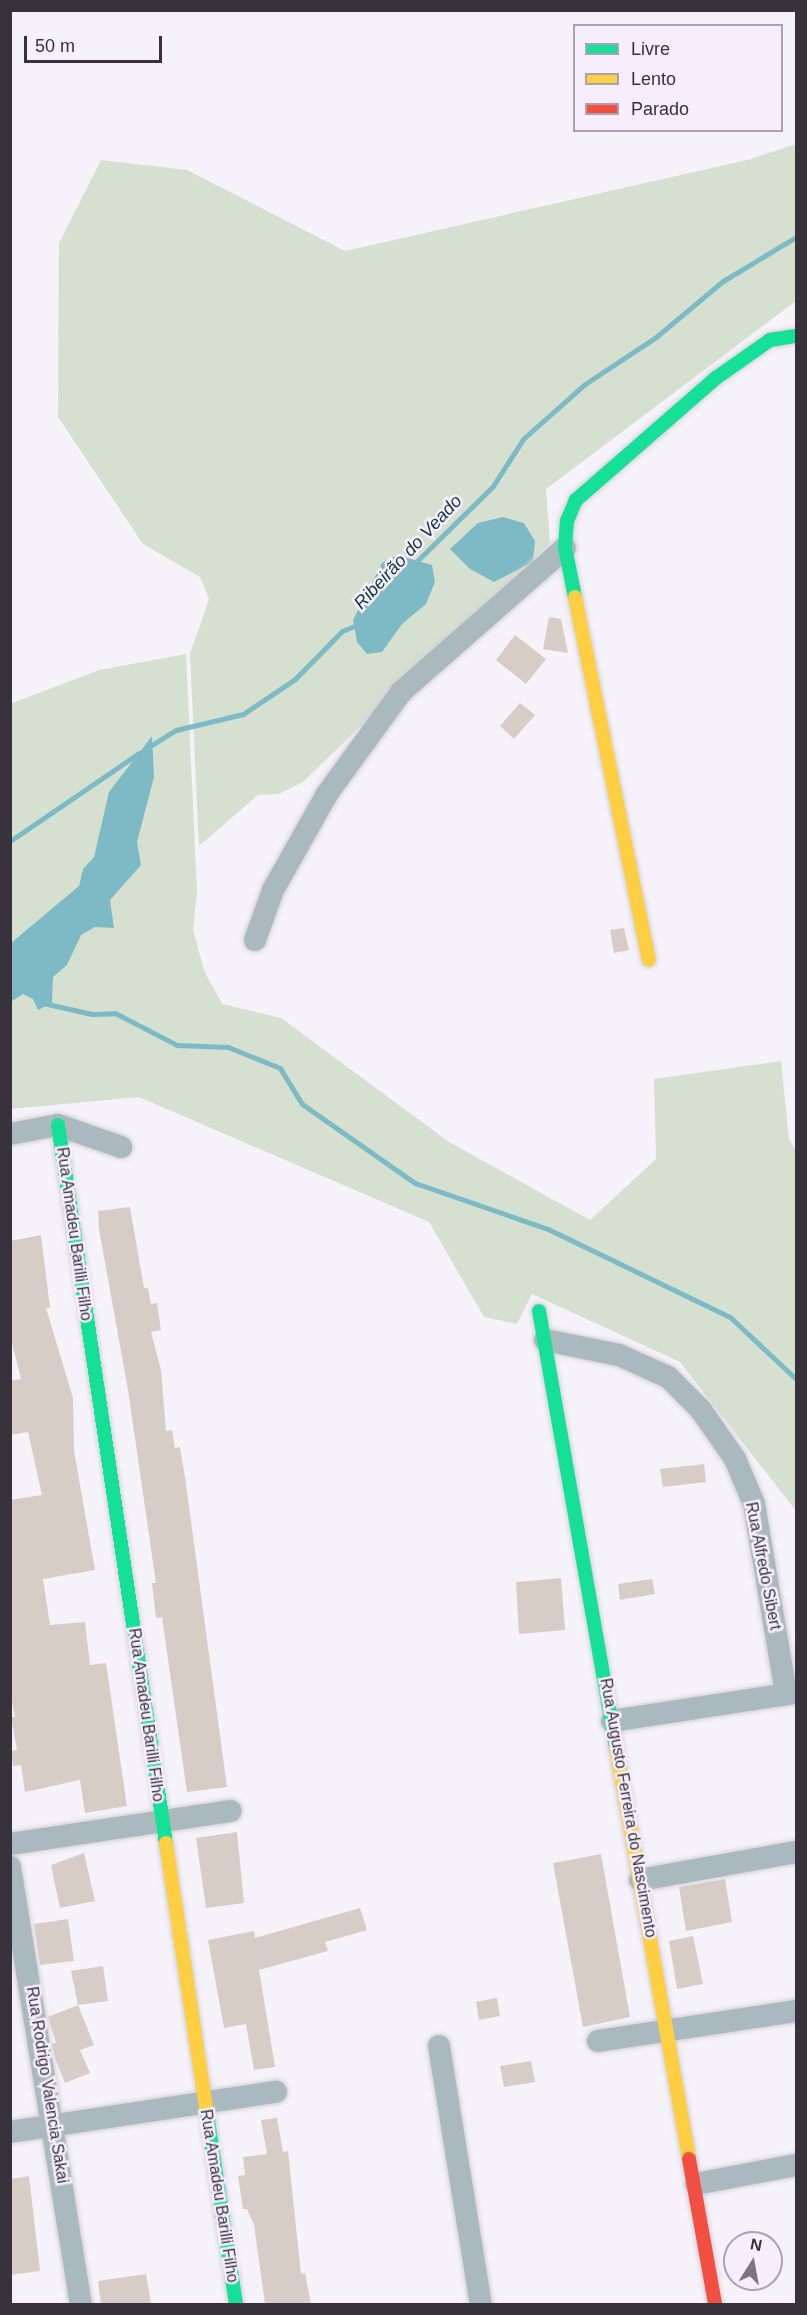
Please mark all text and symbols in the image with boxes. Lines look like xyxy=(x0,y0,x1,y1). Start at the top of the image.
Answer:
scale bar xyxy=(27,24,165,62)
legend xyxy=(573,24,783,132)
text: 50 m xyxy=(35,36,75,56)
text: Livre xyxy=(631,39,670,59)
text: Lento xyxy=(631,69,676,89)
text: Parado xyxy=(631,99,689,119)
water label: Ribeirão do Veado xyxy=(349,490,467,614)
street label: Rua Amadeu Barilli Filho xyxy=(52,1145,96,1323)
street label: Rua Alfredo Sibert xyxy=(741,1500,785,1632)
street label: Rua Amadeu Barilli Filho xyxy=(124,1626,168,1804)
street label: Rua Augusto Ferreira do Nascimento xyxy=(596,1676,660,1940)
street label: Rua Rodrigo Valencia Sakai xyxy=(22,1985,72,2185)
street label: Rua Amadeu Barilli Filho xyxy=(196,2108,242,2284)
north arrow xyxy=(723,2231,783,2291)
text: N xyxy=(749,2235,763,2254)

